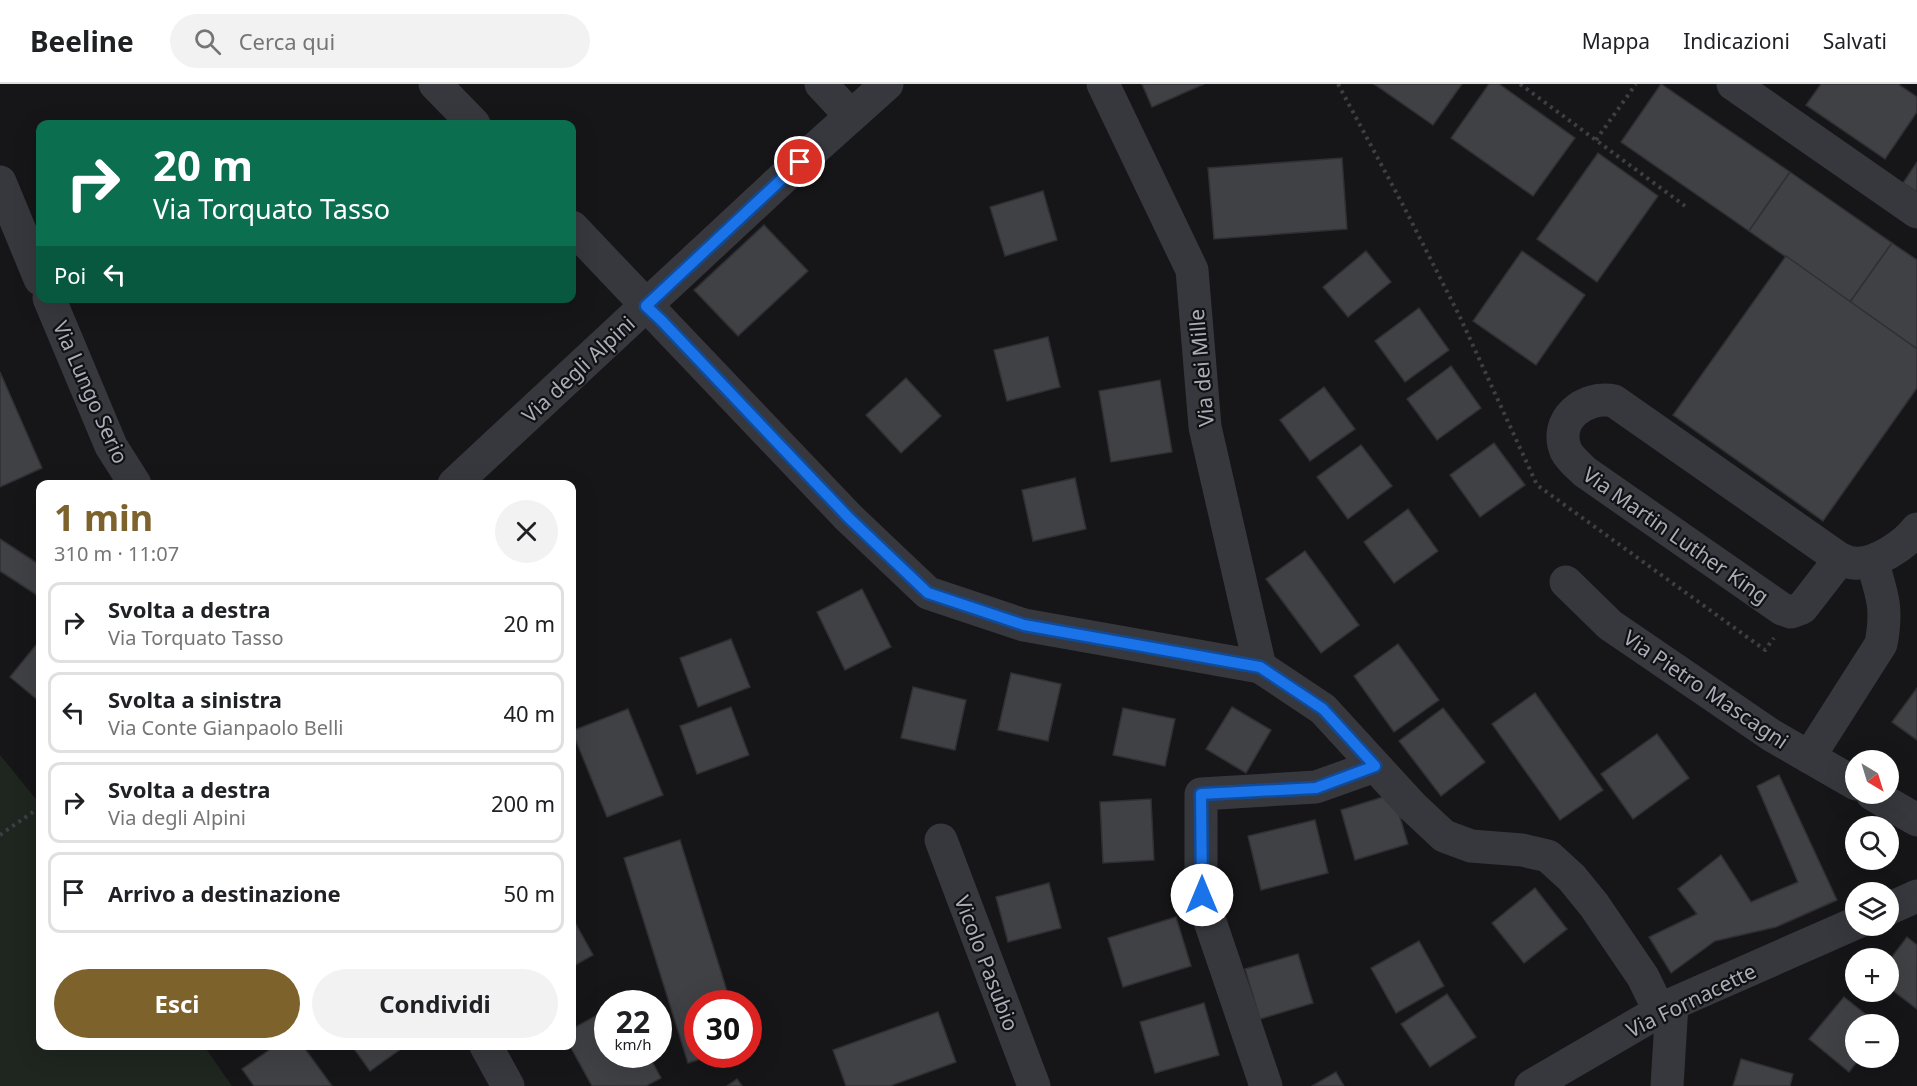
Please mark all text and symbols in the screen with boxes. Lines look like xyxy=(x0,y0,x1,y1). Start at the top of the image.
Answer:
search box xyxy=(170,14,590,68)
text: Beeline xyxy=(30,22,134,60)
icon: search xyxy=(191,25,224,58)
text: Cerca qui xyxy=(239,26,335,56)
text: Mappa xyxy=(1582,27,1650,55)
text: Indicazioni xyxy=(1683,27,1790,55)
text: Salvati xyxy=(1823,27,1887,55)
text: 20 m xyxy=(153,136,253,193)
pin xyxy=(774,136,825,187)
icon: right xyxy=(54,144,132,222)
icon: arrive xyxy=(783,145,816,178)
text: Via Torquato Tasso xyxy=(153,190,390,227)
icon: left xyxy=(98,258,131,291)
text: Poi xyxy=(54,260,86,290)
street label: Via dei Mille xyxy=(1182,308,1220,428)
street label: Via degli Alpini xyxy=(516,309,640,429)
street label: Via Lungo Serio xyxy=(47,316,135,468)
street label: Via Martin Luther King xyxy=(1577,460,1775,610)
text: 1 min xyxy=(54,493,153,542)
button: close xyxy=(495,500,558,563)
text: 310 m · 11:07 xyxy=(54,540,179,567)
text: Svolta a destra xyxy=(108,594,271,624)
icon: right xyxy=(57,606,90,639)
text: 20 m xyxy=(504,608,555,638)
street label: Via Pietro Mascagni xyxy=(1618,623,1794,755)
text: Via Torquato Tasso xyxy=(108,624,284,651)
text: Svolta a sinistra xyxy=(108,684,282,714)
icon: left xyxy=(57,696,90,729)
text: 40 m xyxy=(504,698,555,728)
text: Via Conte Gianpaolo Belli xyxy=(108,714,344,741)
north arrow xyxy=(1845,750,1899,804)
map controls xyxy=(1845,750,1899,1068)
text: Svolta a destra xyxy=(108,774,271,804)
icon: right xyxy=(57,786,90,819)
text: 200 m xyxy=(491,788,555,818)
text: Via degli Alpini xyxy=(108,804,246,831)
button: search xyxy=(1845,816,1899,870)
position arrow xyxy=(1170,863,1234,927)
icon: arrive xyxy=(57,876,90,909)
text: Arrivo a destinazione xyxy=(108,878,341,908)
text: 50 m xyxy=(504,878,555,908)
button: layers xyxy=(1845,882,1899,936)
street label: Vicolo Pasubio xyxy=(948,891,1026,1035)
button: + xyxy=(1845,948,1899,1002)
street label: Via Fornacette xyxy=(1621,956,1761,1044)
button: Esci xyxy=(54,969,300,1038)
button: Condividi xyxy=(312,969,558,1038)
speed limit sign: 30 xyxy=(684,990,762,1068)
text: 22 xyxy=(616,1001,650,1042)
button: − xyxy=(1845,1014,1899,1068)
text: km/h xyxy=(615,1034,651,1054)

